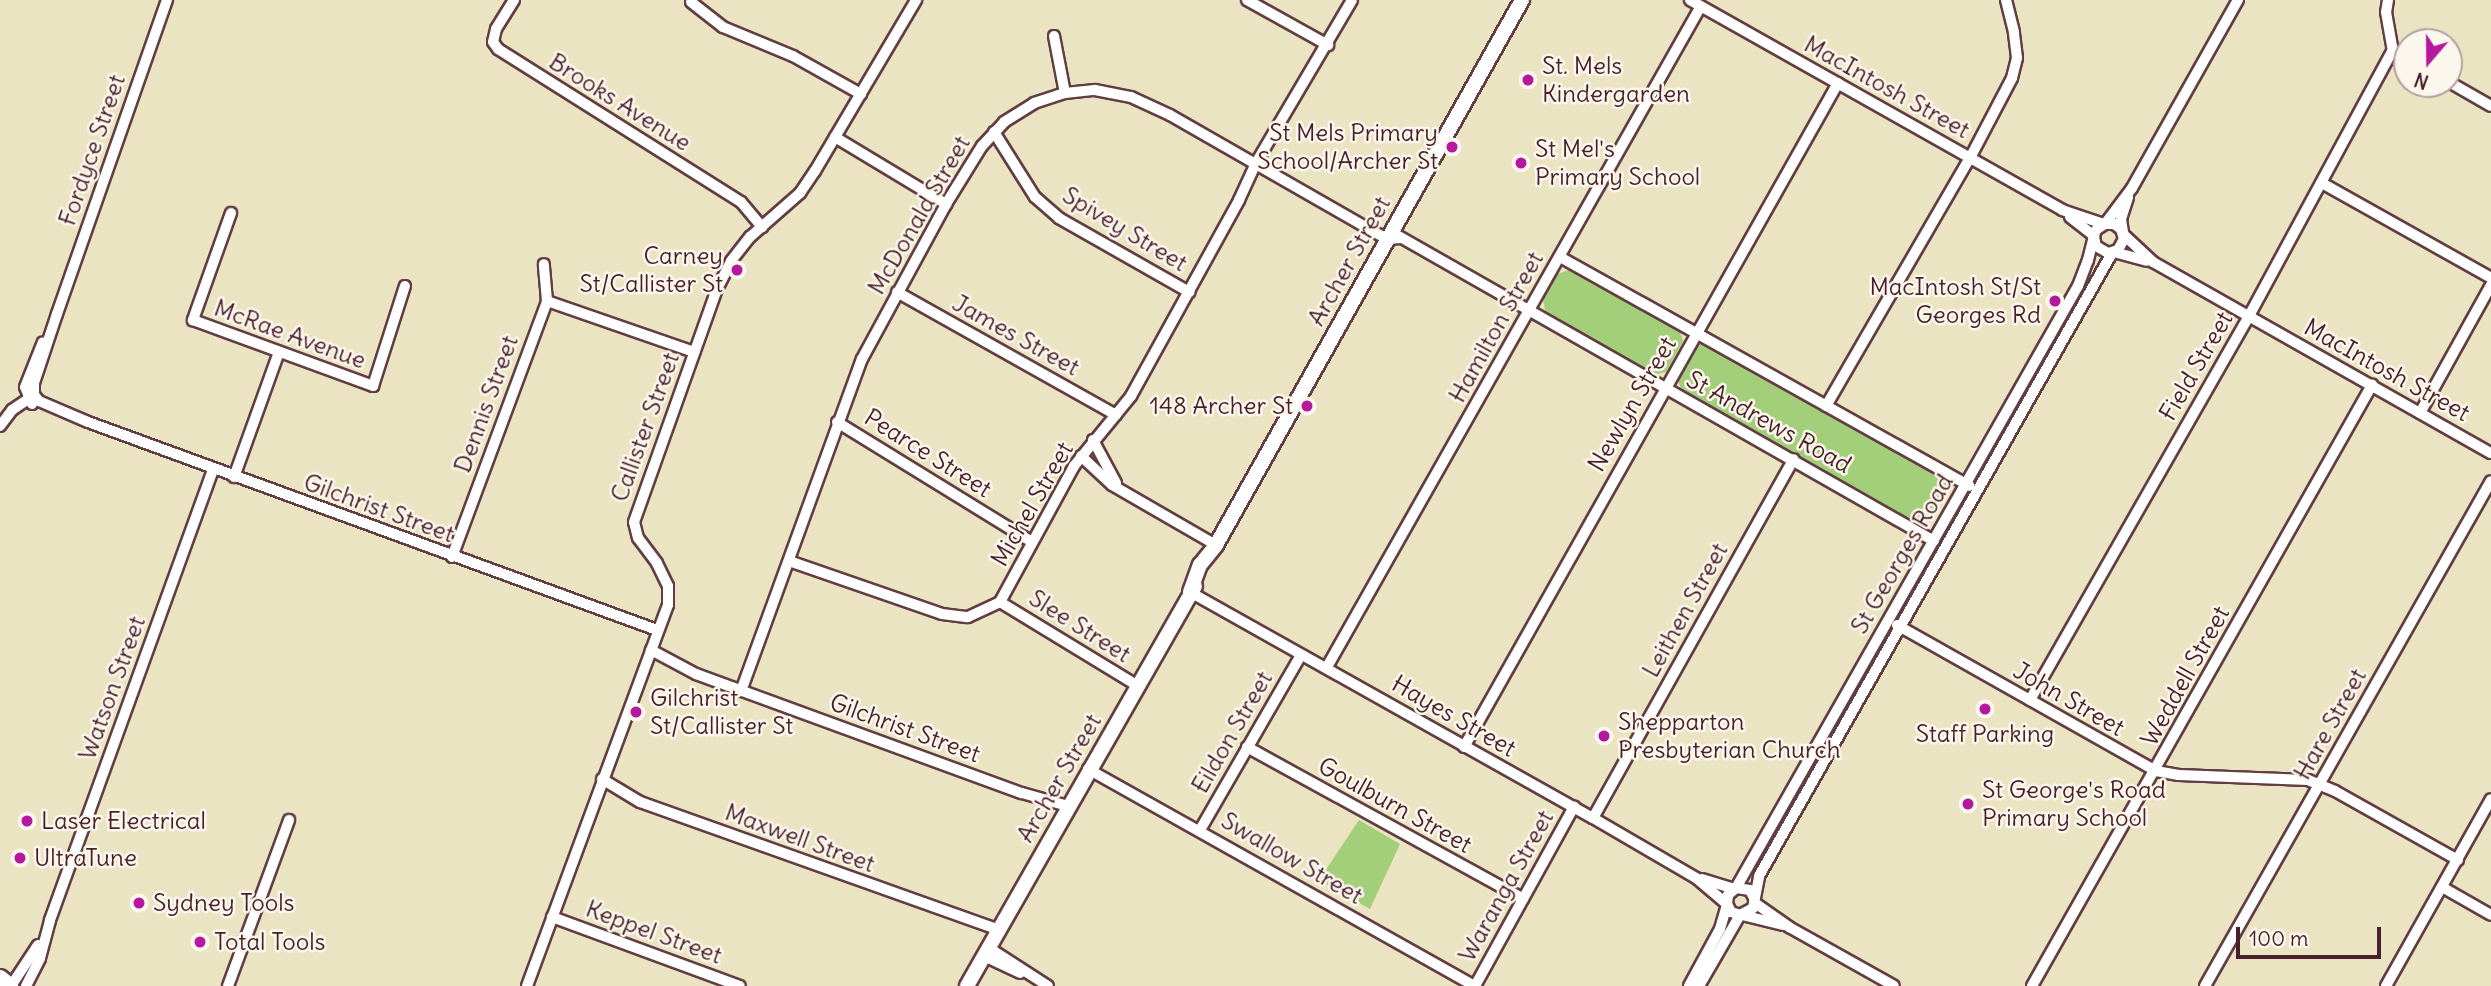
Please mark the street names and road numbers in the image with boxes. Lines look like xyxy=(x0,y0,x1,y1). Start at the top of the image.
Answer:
street label: MacIntosh Street xyxy=(1799,30,1975,144)
street label: Brooks Avenue xyxy=(544,47,696,157)
street label: Fordyce Street xyxy=(53,71,131,229)
street label: McDonald Street xyxy=(862,130,976,300)
street label: Spivey Street xyxy=(1057,181,1193,277)
street label: Archer Street xyxy=(1302,191,1396,331)
street label: Hamilton Street xyxy=(1443,247,1549,407)
street label: James Street xyxy=(948,288,1084,382)
street label: McRae Avenue xyxy=(210,293,370,375)
street label: Field Street xyxy=(2153,306,2239,426)
street label: MacIntosh Street xyxy=(2299,313,2475,427)
street label: Newlyn Street xyxy=(1582,331,1682,477)
street label: Dennis Street xyxy=(448,332,524,476)
street label: Callister Street xyxy=(605,348,685,506)
street label: St Andrews Road xyxy=(1682,365,1856,479)
street label: Pearce Street xyxy=(859,403,997,503)
street label: Michel Street xyxy=(985,437,1079,571)
street label: Gilchrist Street xyxy=(300,467,458,549)
street label: St Georges Road xyxy=(1845,469,1959,639)
street label: Leithen Street xyxy=(1636,538,1734,682)
street label: Slee Street xyxy=(1024,583,1136,669)
street label: Weddell Street xyxy=(2135,601,2235,751)
street label: Watson Street xyxy=(73,612,151,764)
street label: John Street xyxy=(2008,656,2130,742)
street label: Hare Street xyxy=(2288,663,2372,785)
street label: Eildon Street xyxy=(1185,666,1279,798)
street label: Hayes Street xyxy=(1387,669,1521,763)
street label: Gilchrist Street xyxy=(826,687,984,769)
street label: Archer Street xyxy=(1011,709,1107,847)
street label: Goulburn Street xyxy=(1313,751,1477,859)
street label: Maxwell Street xyxy=(721,798,879,878)
street label: Waranga Street xyxy=(1453,805,1559,967)
street label: Swallow Street xyxy=(1216,806,1368,910)
street label: Keppel Street xyxy=(582,894,726,970)

